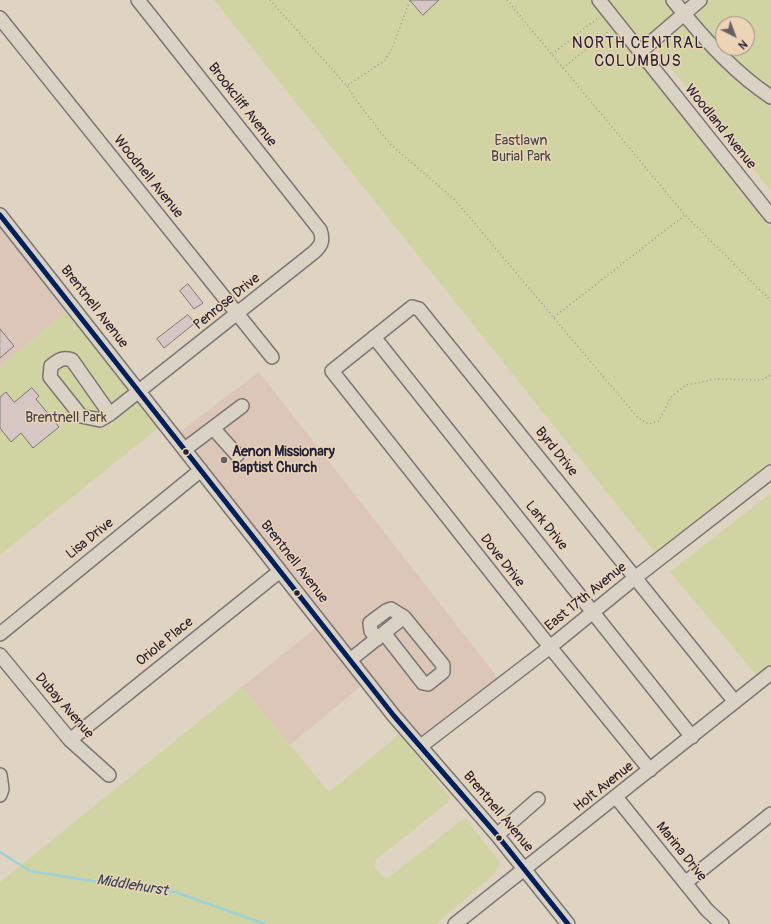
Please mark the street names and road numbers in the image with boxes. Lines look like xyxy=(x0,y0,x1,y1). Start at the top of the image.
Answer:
street label: Brookcliff Avenue xyxy=(204,60,280,150)
street label: Woodland Avenue xyxy=(681,81,759,173)
street label: Woodnell Avenue xyxy=(110,132,186,222)
street label: Brentnell Avenue xyxy=(57,262,131,352)
street label: Penrose Drive xyxy=(190,270,264,334)
street label: Byrd Drive xyxy=(531,424,581,480)
street label: Lark Drive xyxy=(521,498,571,554)
street label: Lisa Drive xyxy=(63,515,117,563)
street label: Brentnell Avenue xyxy=(257,517,331,607)
street label: Dove Drive xyxy=(476,531,528,591)
street label: East 17th Avenue xyxy=(542,559,630,635)
street label: Oriole Place xyxy=(133,614,197,670)
street label: Dubay Avenue xyxy=(31,670,97,742)
street label: Holt Avenue xyxy=(571,758,637,816)
street label: Brentnell Avenue xyxy=(459,768,537,856)
street label: Marina Drive xyxy=(652,819,710,885)

